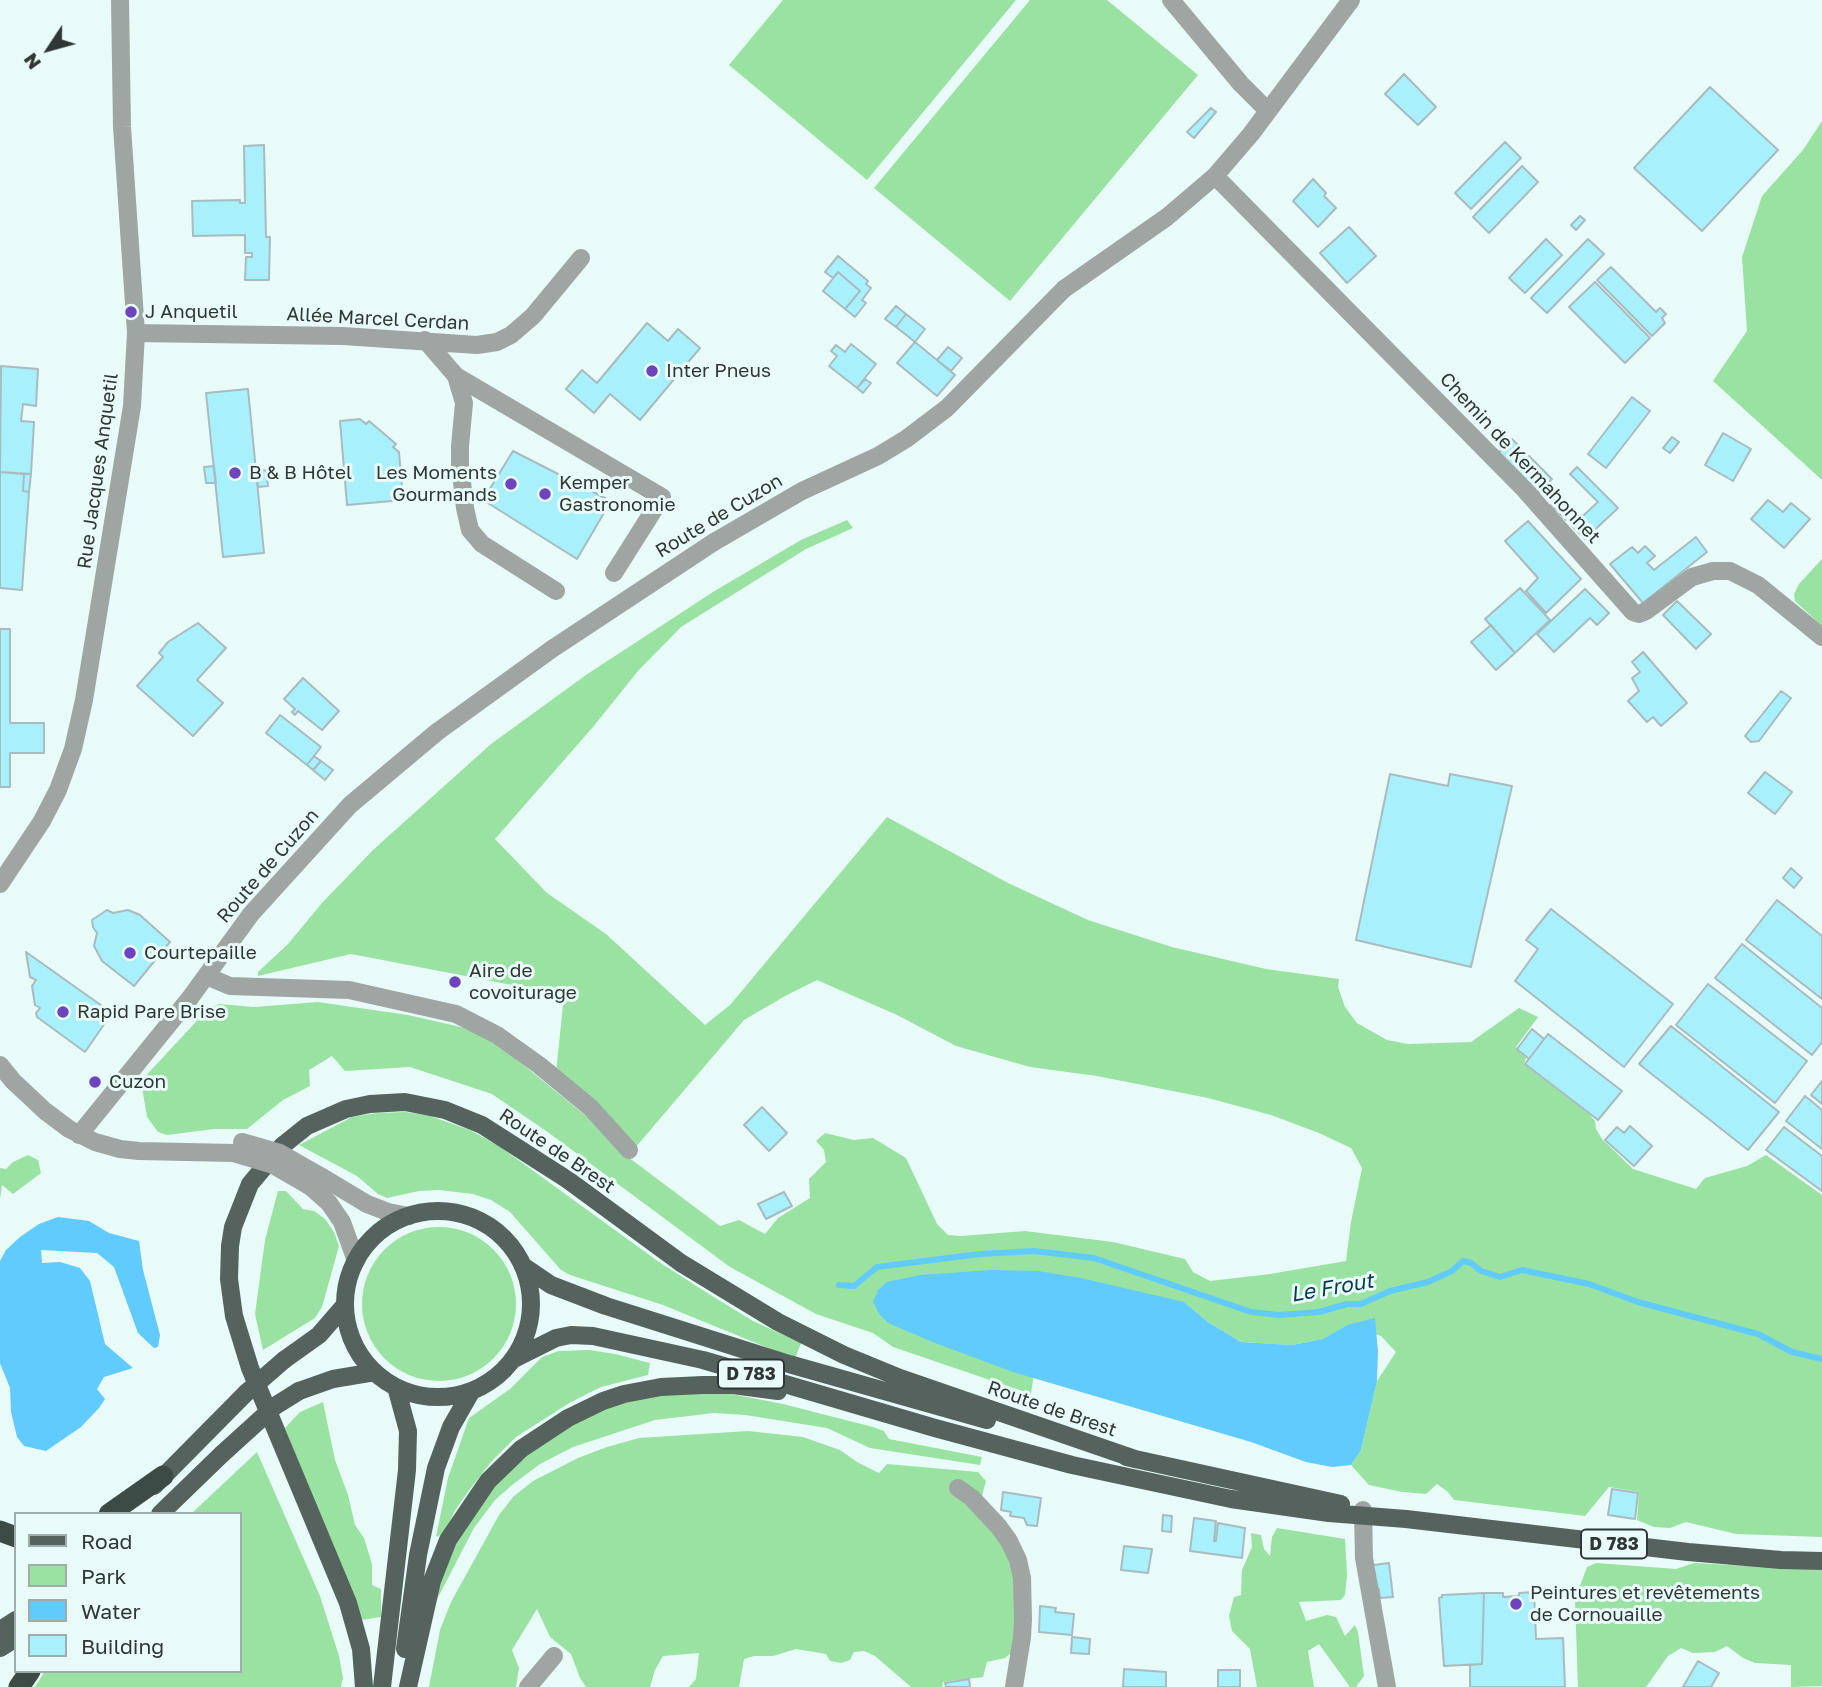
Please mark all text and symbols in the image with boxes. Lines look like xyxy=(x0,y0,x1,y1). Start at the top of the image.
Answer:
north arrow xyxy=(14,14,84,84)
text: N xyxy=(18,49,45,74)
place label: J Anquetil xyxy=(145,301,238,323)
street label: Allée Marcel Cerdan xyxy=(286,303,470,335)
marker: J Anquetil xyxy=(123,304,139,320)
place label: Inter Pneus xyxy=(666,360,771,382)
marker: Inter Pneus xyxy=(644,363,660,379)
street label: Chemin de Kermahonnet xyxy=(1435,368,1605,548)
street label: Rue Jacques Anquetil xyxy=(73,371,123,571)
place label: B & B Hôtel xyxy=(249,462,352,484)
place label: Les Moments Gourmands xyxy=(376,462,497,506)
marker: B & B Hôtel xyxy=(227,465,243,481)
street label: Route de Cuzon xyxy=(652,469,786,563)
place label: Kemper Gastronomie xyxy=(559,472,675,516)
marker: Les Moments Gourmands xyxy=(503,476,519,492)
marker: Kemper Gastronomie xyxy=(537,486,553,502)
street label: Route de Cuzon xyxy=(212,804,324,928)
place label: Courtepaille xyxy=(144,942,257,964)
marker: Courtepaille xyxy=(122,945,138,961)
place label: Aire de covoiturage xyxy=(469,960,577,1004)
marker: Aire de covoiturage xyxy=(447,974,463,990)
place label: Rapid Pare Brise xyxy=(77,1001,226,1023)
marker: Rapid Pare Brise xyxy=(55,1004,71,1020)
place label: Cuzon xyxy=(109,1071,166,1093)
marker: Cuzon xyxy=(87,1074,103,1090)
street label: Route de Brest xyxy=(495,1104,619,1198)
water label: Le Frout xyxy=(1289,1268,1375,1308)
road number: D 783 xyxy=(718,1359,784,1388)
street label: Route de Brest xyxy=(984,1376,1120,1442)
legend xyxy=(14,1512,242,1673)
text: Road xyxy=(81,1528,132,1554)
road number: D 783 xyxy=(1581,1530,1647,1559)
text: Park xyxy=(81,1563,126,1589)
place label: Peintures et revêtements de Cornouaille xyxy=(1530,1582,1760,1626)
marker: Peintures et revêtements de Cornouaille xyxy=(1508,1596,1524,1612)
text: Water xyxy=(81,1598,141,1624)
text: Building xyxy=(81,1633,164,1659)

